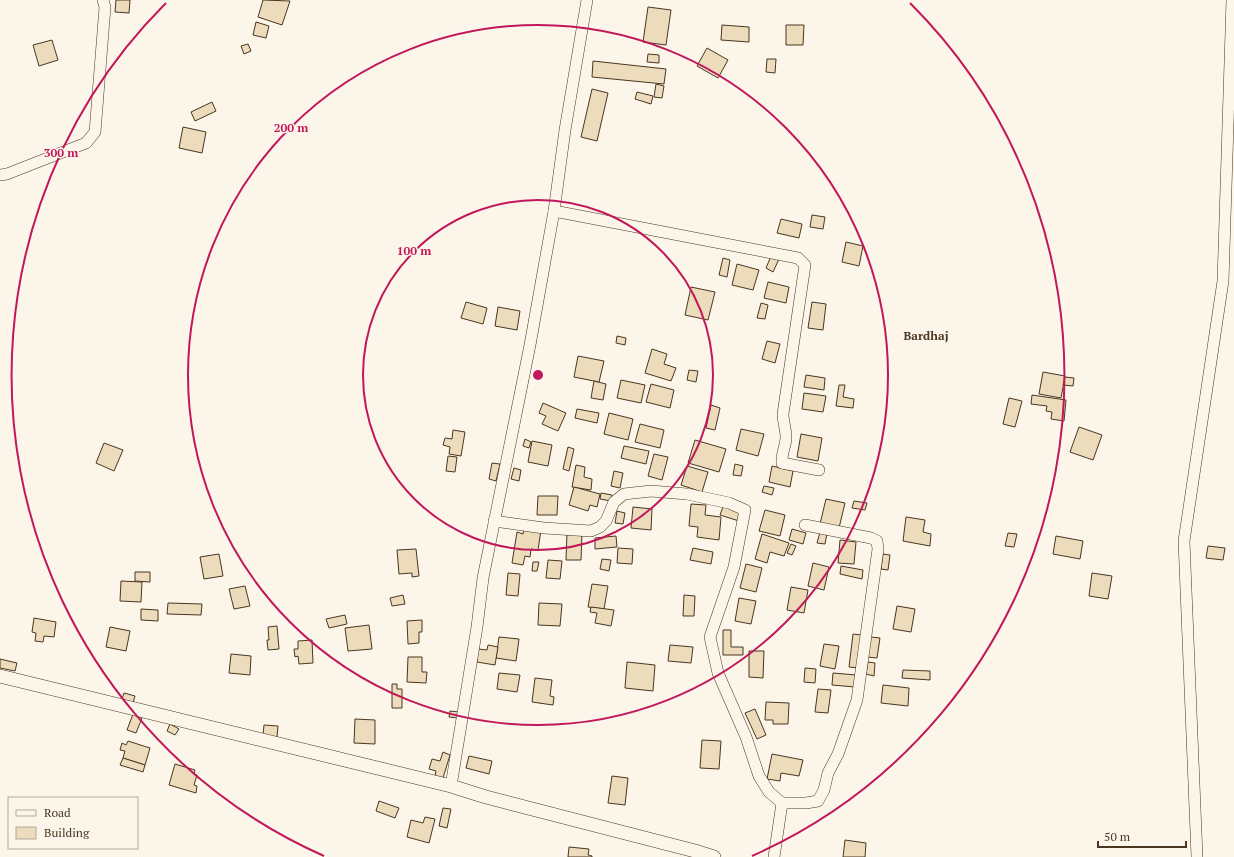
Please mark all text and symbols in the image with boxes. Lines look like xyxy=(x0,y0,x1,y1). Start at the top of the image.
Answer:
text: 200 m xyxy=(274,120,308,135)
text: 300 m xyxy=(44,145,78,160)
text: 100 m xyxy=(397,243,431,258)
district label: Bardhaj xyxy=(903,328,949,343)
centre of rings xyxy=(531,368,545,382)
legend xyxy=(8,797,138,849)
text: Road xyxy=(44,805,71,820)
scale bar xyxy=(1098,823,1186,849)
text: Building xyxy=(44,825,90,840)
text: 50 m xyxy=(1104,829,1131,844)

